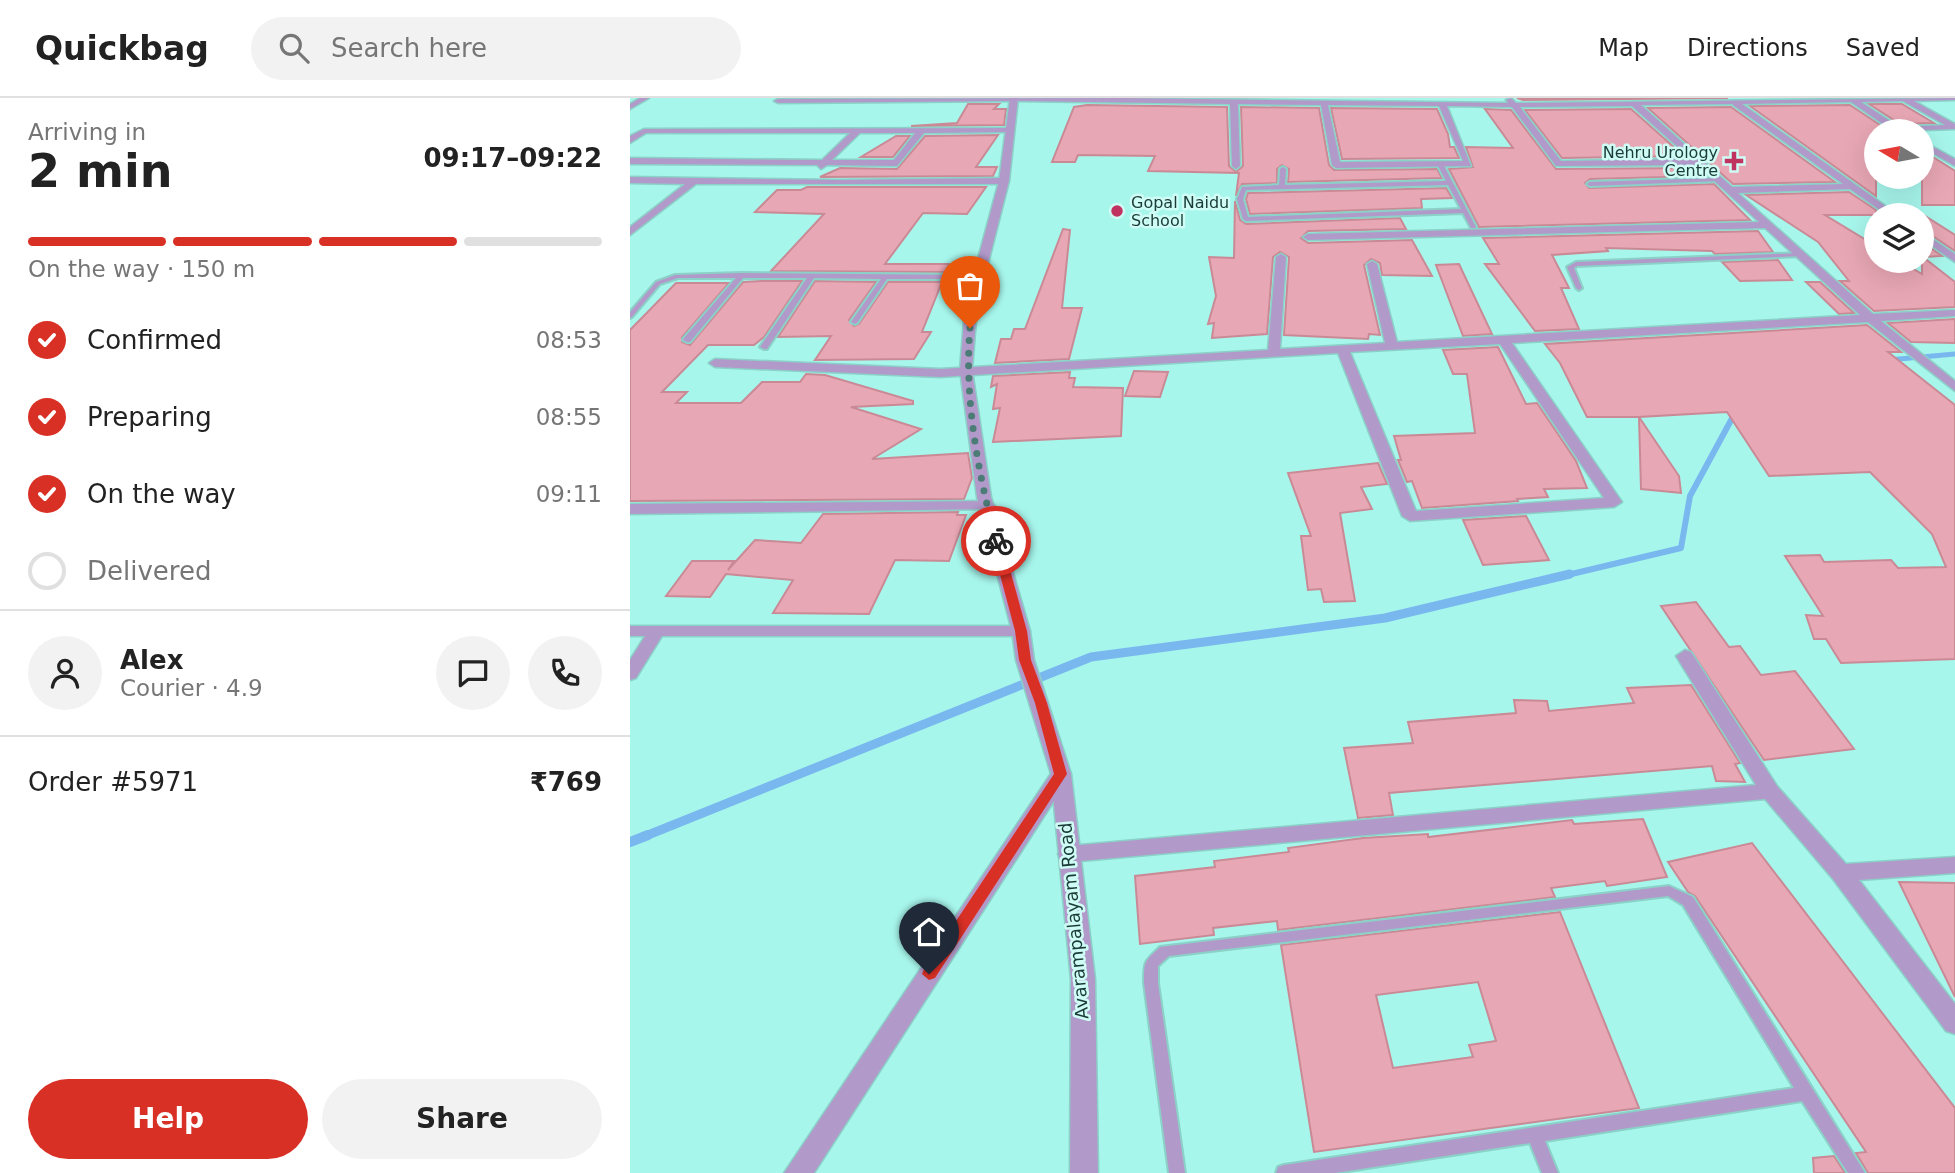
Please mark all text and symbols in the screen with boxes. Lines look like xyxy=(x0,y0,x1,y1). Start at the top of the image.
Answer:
search box xyxy=(251,17,741,80)
text: Quickbag xyxy=(35,29,209,68)
icon: search xyxy=(275,29,313,67)
text: Search here xyxy=(331,33,487,63)
text: Map xyxy=(1598,34,1649,62)
text: Directions xyxy=(1687,34,1808,62)
text: Saved xyxy=(1846,34,1920,62)
text: Arriving in xyxy=(28,119,146,145)
north arrow xyxy=(1864,119,1934,189)
map controls xyxy=(1864,119,1934,273)
text: 09:17–09:22 xyxy=(423,143,602,173)
place label: Nehru Urology Centre xyxy=(1603,143,1718,180)
text: 2 min xyxy=(28,144,172,198)
marker: Nehru Urology Centre xyxy=(1724,151,1744,171)
place label: Gopal Naidu School xyxy=(1131,193,1229,230)
marker: Gopal Naidu School xyxy=(1109,203,1125,219)
button: layers xyxy=(1864,203,1934,273)
text: On the way · 150 m xyxy=(28,256,255,282)
pin xyxy=(940,256,1000,328)
icon: bag xyxy=(951,267,989,305)
icon: check xyxy=(28,321,66,359)
text: Confirmed xyxy=(87,325,222,355)
text: 08:53 xyxy=(536,327,602,353)
icon: check xyxy=(28,398,66,436)
text: Preparing xyxy=(87,402,212,432)
text: 08:55 xyxy=(536,404,602,430)
icon: check xyxy=(28,475,66,513)
text: On the way xyxy=(87,479,236,509)
text: 09:11 xyxy=(536,481,602,507)
courier xyxy=(961,506,1031,576)
icon: bike xyxy=(977,522,1015,560)
text: Delivered xyxy=(87,556,211,586)
button: person xyxy=(28,636,102,710)
button: chat xyxy=(436,636,510,710)
button: phone xyxy=(528,636,602,710)
text: Alex xyxy=(120,645,183,675)
text: Courier · 4.9 xyxy=(120,675,263,701)
text: Order #5971 xyxy=(28,767,198,797)
text: ₹769 xyxy=(530,767,602,797)
street label: Avarampalayam Road xyxy=(1054,822,1093,1020)
pin xyxy=(899,902,959,974)
icon: home xyxy=(910,913,948,951)
button: Help xyxy=(28,1079,308,1159)
button: Share xyxy=(322,1079,602,1159)

